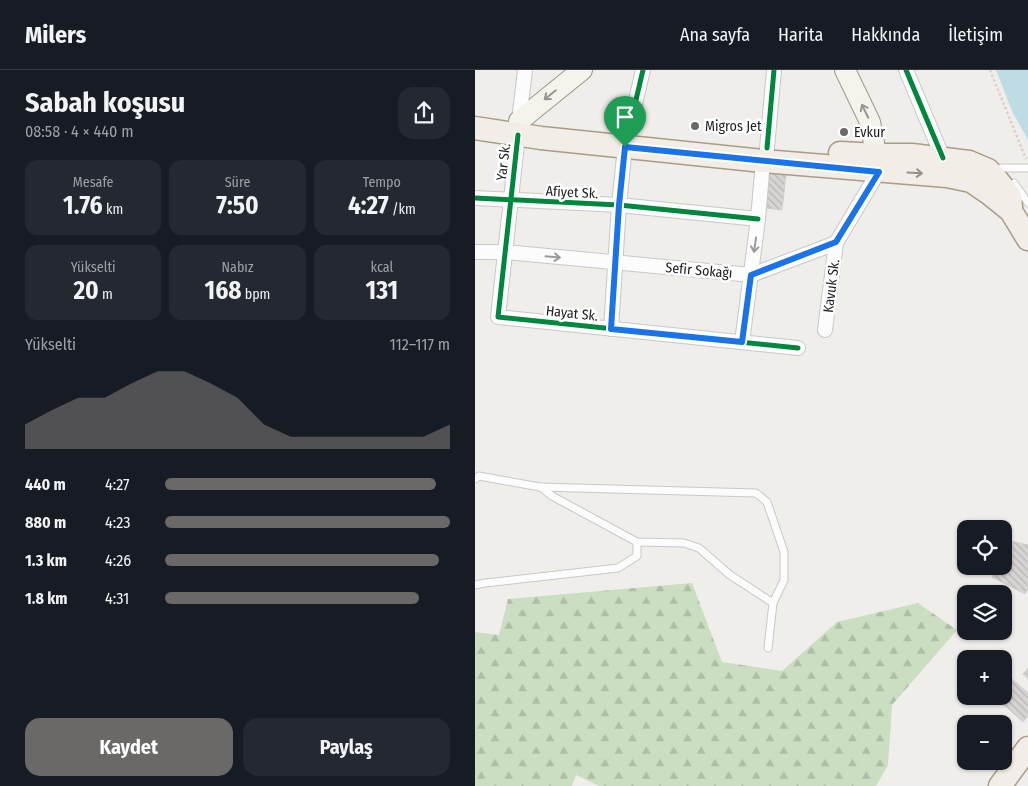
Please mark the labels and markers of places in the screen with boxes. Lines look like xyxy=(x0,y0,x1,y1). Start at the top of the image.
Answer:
pin xyxy=(604,96,646,147)
place label: Migros Jet xyxy=(705,118,762,135)
marker: Migros Jet xyxy=(689,120,701,132)
place label: Evkur xyxy=(854,124,885,141)
marker: Evkur xyxy=(838,126,850,138)

